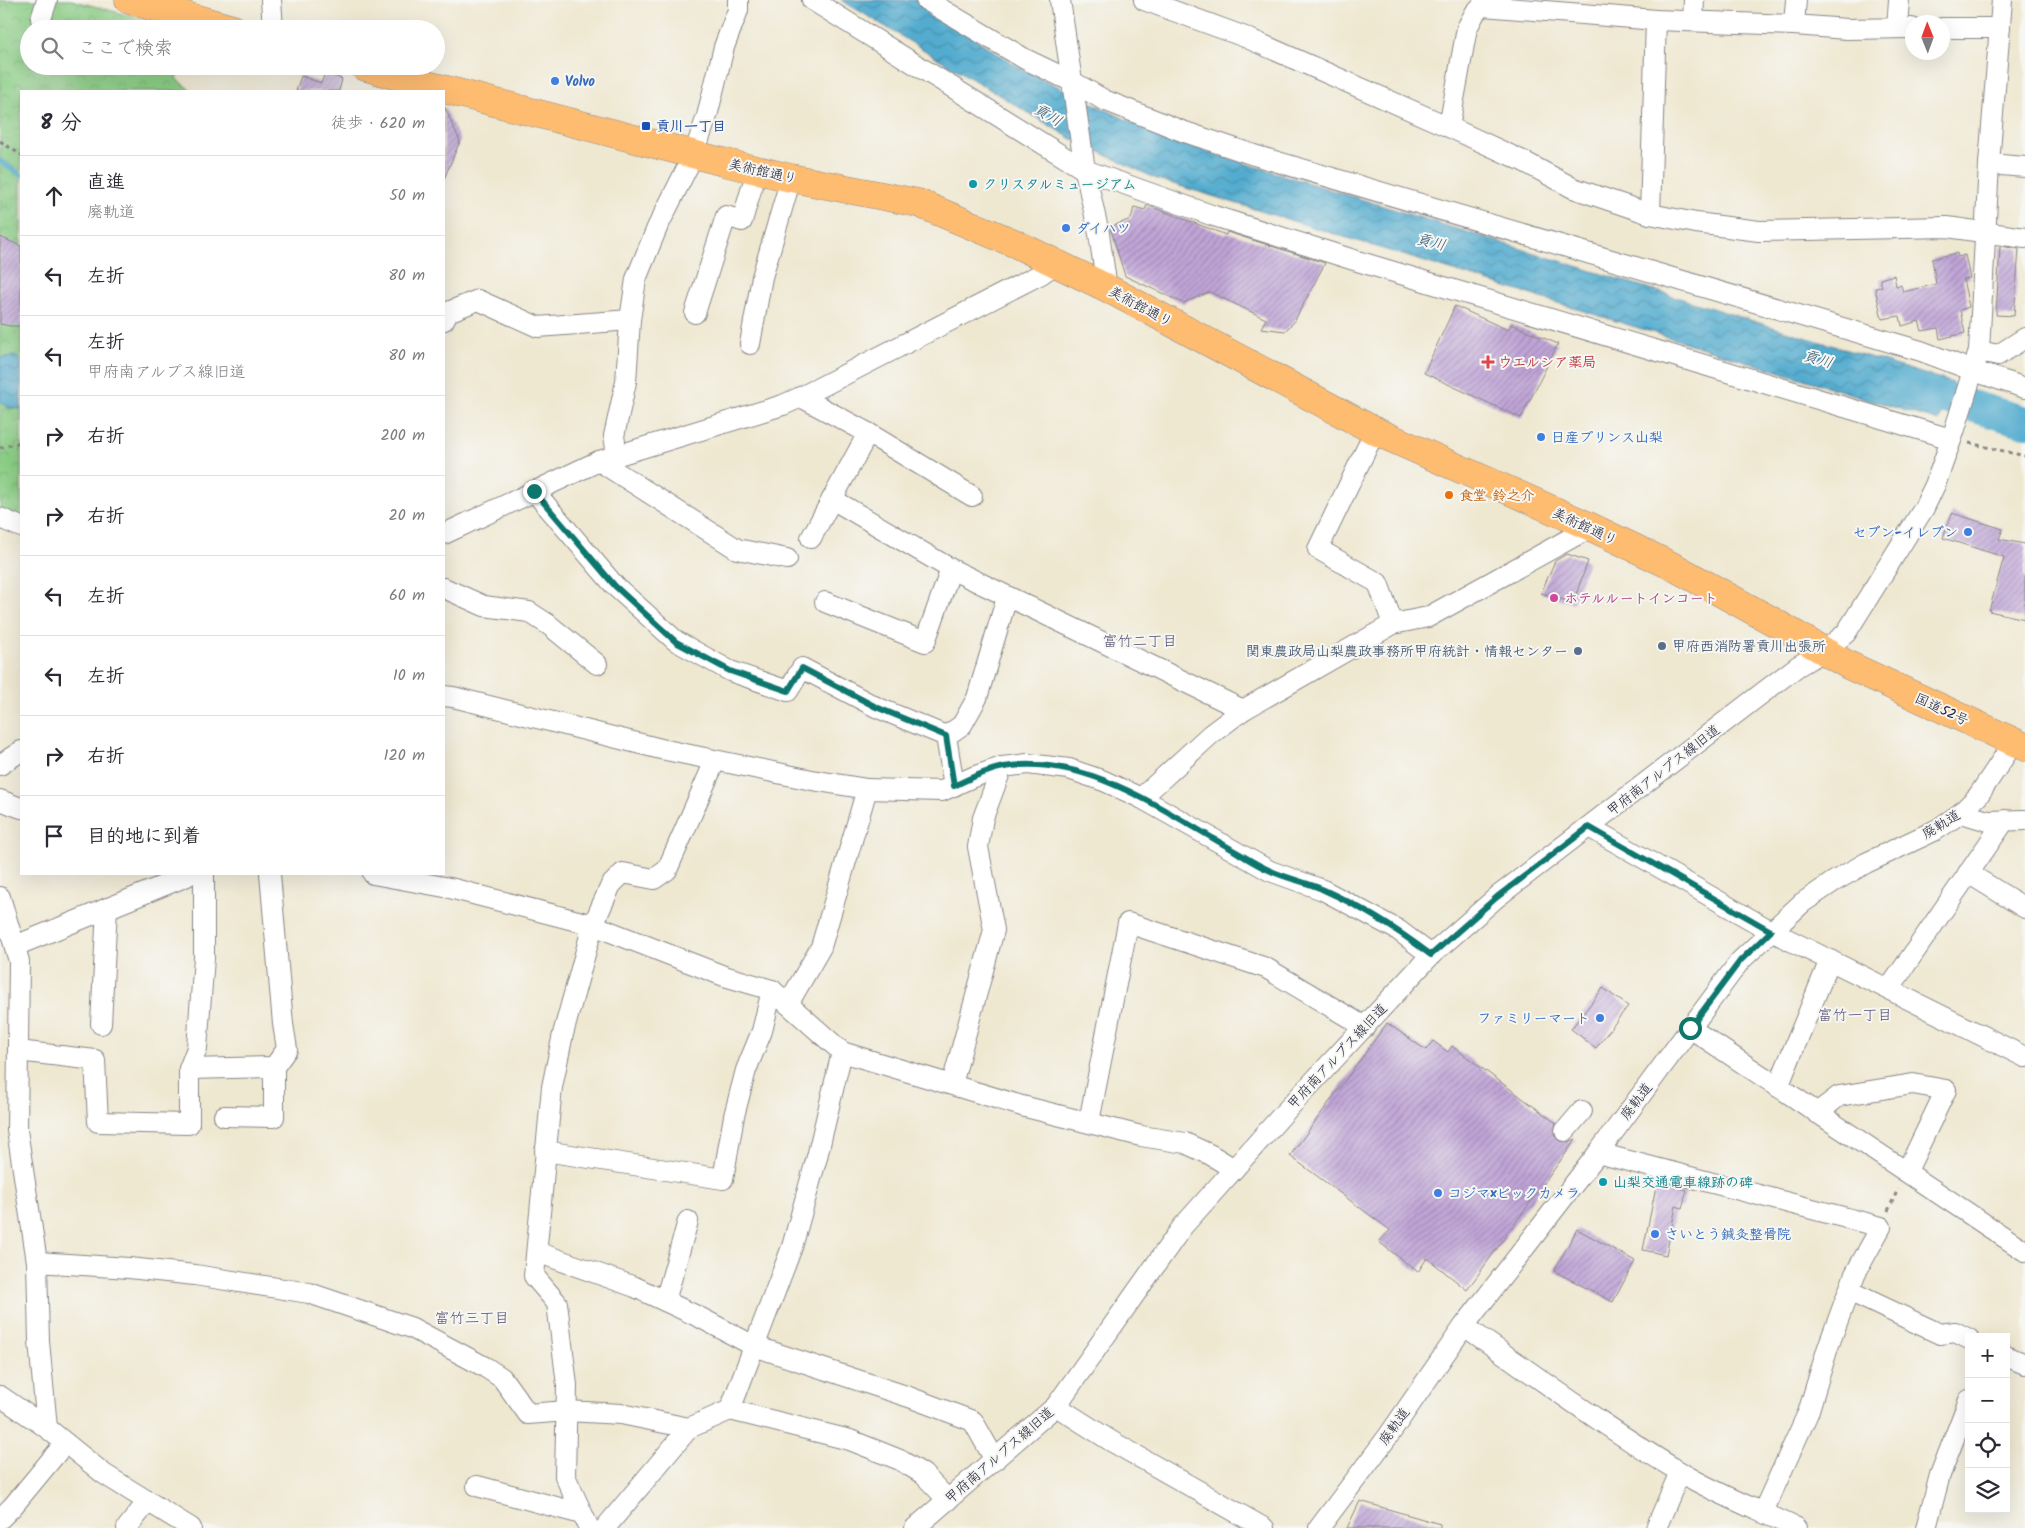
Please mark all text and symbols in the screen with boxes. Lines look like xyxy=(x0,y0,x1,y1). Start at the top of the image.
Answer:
north arrow xyxy=(1905,15,1950,60)
search box xyxy=(20,20,445,75)
icon: search xyxy=(38,34,66,62)
text: ここで検索 xyxy=(78,34,173,64)
place label: Volvo xyxy=(565,71,595,93)
marker: Volvo xyxy=(549,75,561,87)
water label: 貢川 xyxy=(1029,98,1066,134)
text: 8 分 xyxy=(40,107,81,140)
text: 徒歩 · 620 m xyxy=(331,111,425,136)
place label: 貢川一丁目 xyxy=(656,116,726,138)
marker: 貢川一丁目 xyxy=(640,120,652,132)
street label: 美術館通り xyxy=(726,153,799,191)
text: 直進 xyxy=(87,168,125,198)
place label: クリスタルミュージアム xyxy=(983,174,1136,196)
marker: クリスタルミュージアム xyxy=(967,178,979,190)
icon: ahead xyxy=(40,182,68,210)
text: 50 m xyxy=(389,183,425,208)
text: 廃軌道 xyxy=(87,200,135,225)
place label: ダイハツ xyxy=(1076,218,1131,240)
marker: ダイハツ xyxy=(1060,222,1072,234)
water label: 貢川 xyxy=(1413,228,1448,258)
icon: left xyxy=(40,262,68,290)
text: 左折 xyxy=(87,262,125,292)
text: 80 m xyxy=(388,263,425,288)
street label: 美術館通り xyxy=(1104,281,1177,333)
text: 左折 xyxy=(87,328,125,358)
icon: left xyxy=(40,342,68,370)
text: 80 m xyxy=(388,343,425,368)
water label: 貢川 xyxy=(1800,344,1836,376)
place label: ウエルシア薬局 xyxy=(1498,352,1596,374)
marker: ウエルシア薬局 xyxy=(1482,356,1494,368)
text: 甲府南アルプス線旧道 xyxy=(87,360,245,385)
icon: right xyxy=(40,422,68,450)
text: 右折 xyxy=(87,422,125,452)
text: 200 m xyxy=(381,423,425,448)
place label: 日産プリンス山梨 xyxy=(1551,427,1663,449)
marker: 日産プリンス山梨 xyxy=(1535,431,1547,443)
route end xyxy=(523,480,546,503)
place label: 食堂 鈴之介 xyxy=(1459,485,1534,507)
marker: 食堂 鈴之介 xyxy=(1443,489,1455,501)
icon: right xyxy=(40,502,68,530)
text: 右折 xyxy=(87,502,125,532)
street label: 美術館通り xyxy=(1548,502,1621,552)
text: 20 m xyxy=(389,503,425,528)
place label: セブン-イレブン xyxy=(1853,522,1958,544)
marker: セブン-イレブン xyxy=(1962,526,1974,538)
icon: left xyxy=(40,582,68,610)
text: 左折 xyxy=(87,582,125,612)
text: 60 m xyxy=(389,583,425,608)
place label: ホテルルートインコート xyxy=(1564,588,1718,610)
marker: ホテルルートインコート xyxy=(1548,592,1560,604)
district label: 富竹二丁目 xyxy=(1102,630,1178,654)
place label: 甲府西消防署貢川出張所 xyxy=(1672,636,1826,658)
marker: 甲府西消防署貢川出張所 xyxy=(1656,640,1668,652)
place label: 関東農政局山梨農政事務所甲府統計・情報センター xyxy=(1246,641,1568,663)
marker: 関東農政局山梨農政事務所甲府統計・情報センター xyxy=(1572,645,1584,657)
icon: left xyxy=(40,662,68,690)
text: 左折 xyxy=(87,662,125,692)
text: 10 m xyxy=(393,663,425,688)
street label: 国道52号 xyxy=(1911,688,1972,732)
street label: 甲府南アルプス線旧道 xyxy=(1602,719,1725,822)
icon: right xyxy=(40,742,68,770)
text: 右折 xyxy=(87,742,125,772)
text: 120 m xyxy=(384,743,425,768)
street label: 廃軌道 xyxy=(1918,804,1965,845)
icon: arrive xyxy=(40,822,68,850)
text: 目的地に到着 xyxy=(87,822,201,852)
street label: 甲府南アルプス線旧道 xyxy=(1282,998,1393,1115)
district label: 富竹一丁目 xyxy=(1817,1004,1893,1028)
place label: ファミリーマート xyxy=(1477,1008,1590,1030)
marker: ファミリーマート xyxy=(1594,1012,1606,1024)
route start xyxy=(1679,1017,1702,1040)
street label: 廃軌道 xyxy=(1615,1078,1658,1125)
place label: 山梨交通電車線跡の碑 xyxy=(1613,1172,1753,1194)
marker: 山梨交通電車線跡の碑 xyxy=(1597,1176,1609,1188)
place label: コジマ×ビックカメラ xyxy=(1448,1183,1580,1205)
marker: コジマ×ビックカメラ xyxy=(1432,1187,1444,1199)
place label: さいとう鍼灸整骨院 xyxy=(1665,1224,1791,1246)
marker: さいとう鍼灸整骨院 xyxy=(1649,1228,1661,1240)
district label: 富竹三丁目 xyxy=(434,1307,510,1331)
map controls xyxy=(1965,1333,2010,1513)
button: + xyxy=(1965,1333,2010,1378)
button: − xyxy=(1965,1378,2010,1423)
street label: 甲府南アルプス線旧道 xyxy=(940,1402,1059,1510)
street label: 廃軌道 xyxy=(1374,1403,1416,1450)
button: locate xyxy=(1965,1423,2010,1468)
button: layers xyxy=(1965,1468,2010,1513)

